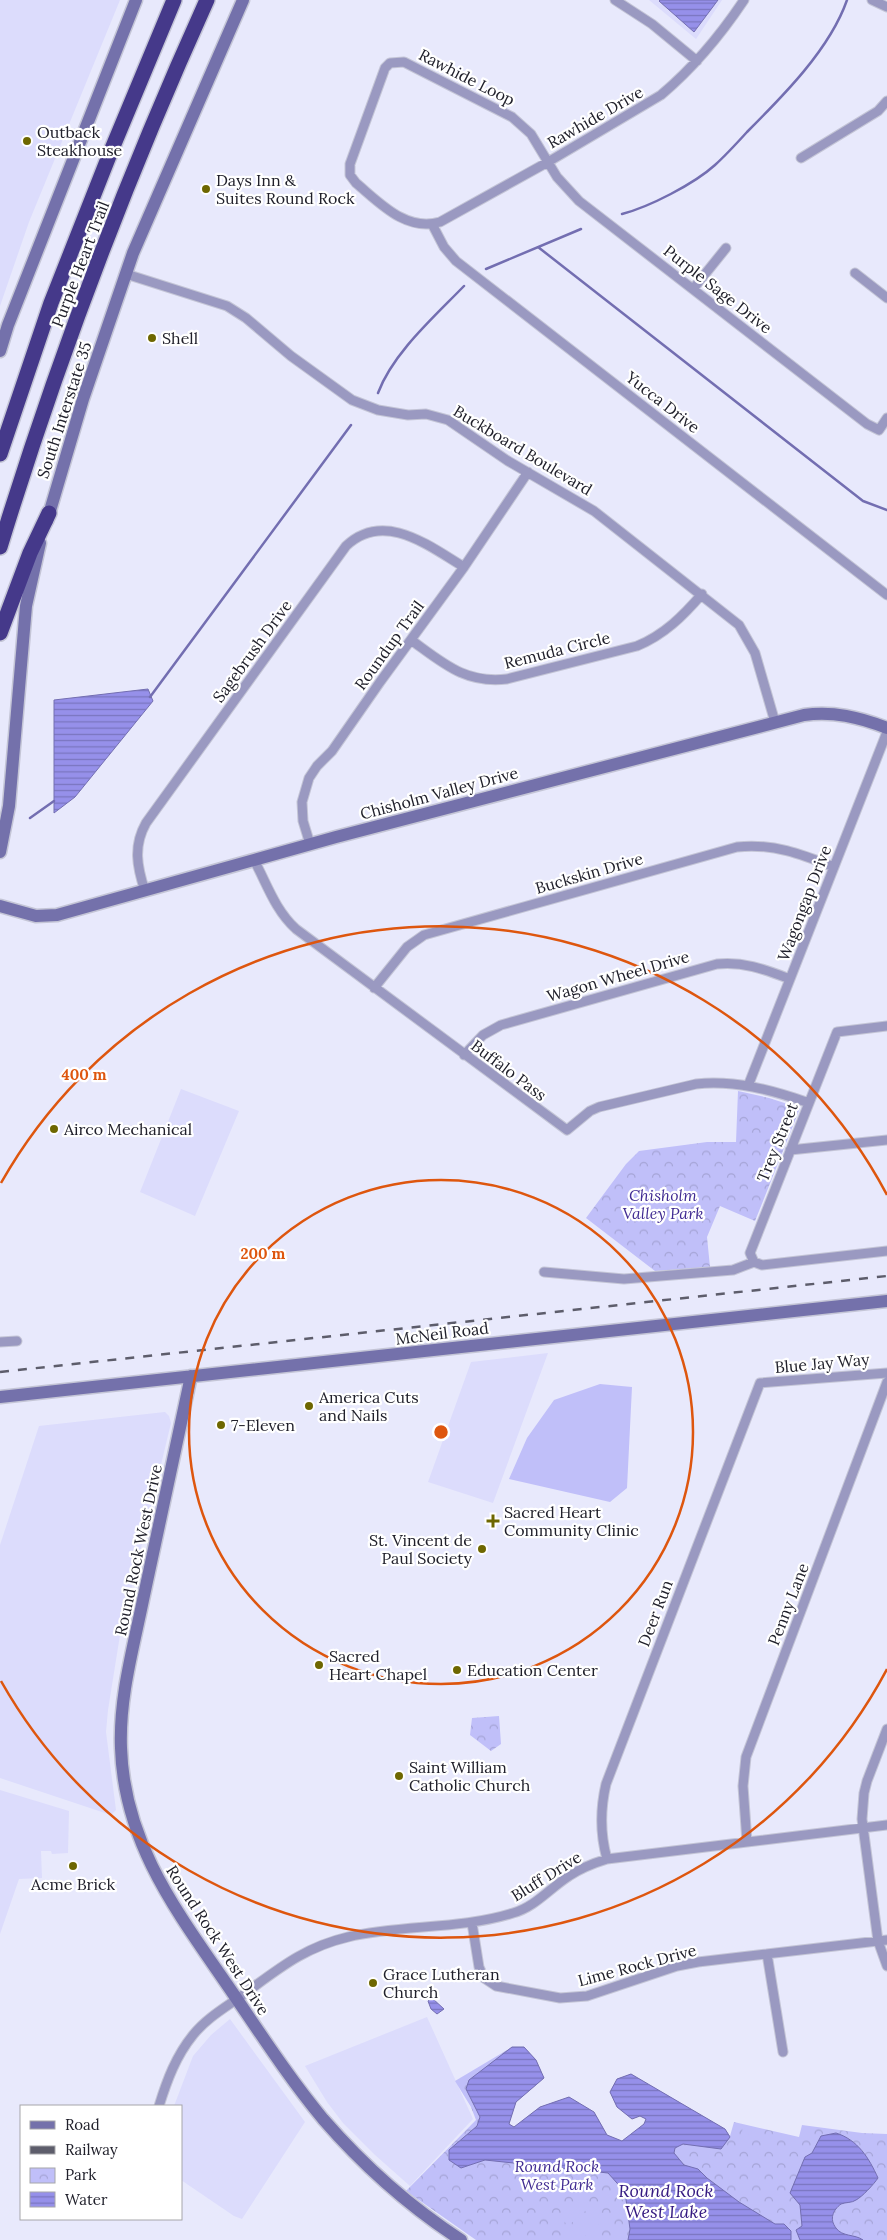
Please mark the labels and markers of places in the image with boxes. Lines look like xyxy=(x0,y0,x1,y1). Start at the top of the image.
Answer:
place label: Outback Steakhouse xyxy=(37,122,123,160)
marker: Outback Steakhouse xyxy=(21,135,33,147)
place label: Days Inn & Suites Round Rock xyxy=(216,170,355,208)
marker: Days Inn & Suites Round Rock xyxy=(200,183,212,195)
place label: Shell xyxy=(162,328,198,348)
marker: Shell xyxy=(146,332,158,344)
place label: Airco Mechanical xyxy=(63,1119,192,1139)
marker: Airco Mechanical xyxy=(48,1123,60,1135)
place label: America Cuts and Nails xyxy=(318,1387,419,1425)
marker: America Cuts and Nails xyxy=(303,1400,315,1412)
place label: 7-Eleven xyxy=(231,1415,295,1435)
marker: 7-Eleven xyxy=(215,1419,227,1431)
centre of rings xyxy=(432,1423,450,1441)
place label: Sacred Heart Community Clinic xyxy=(504,1502,639,1540)
marker: Sacred Heart Community Clinic xyxy=(486,1514,500,1528)
place label: St. Vincent de Paul Society xyxy=(369,1530,473,1568)
marker: St. Vincent de Paul Society xyxy=(476,1543,488,1555)
place label: Sacred Heart Chapel xyxy=(329,1646,427,1684)
marker: Sacred Heart Chapel xyxy=(313,1659,325,1671)
place label: Education Center xyxy=(467,1660,598,1680)
marker: Education Center xyxy=(451,1664,463,1676)
place label: Saint William Catholic Church xyxy=(409,1757,531,1795)
marker: Saint William Catholic Church xyxy=(393,1770,405,1782)
marker: Acme Brick xyxy=(67,1860,79,1872)
place label: Acme Brick xyxy=(30,1874,115,1894)
place label: Grace Lutheran Church xyxy=(383,1964,500,2002)
marker: Grace Lutheran Church xyxy=(367,1977,379,1989)

